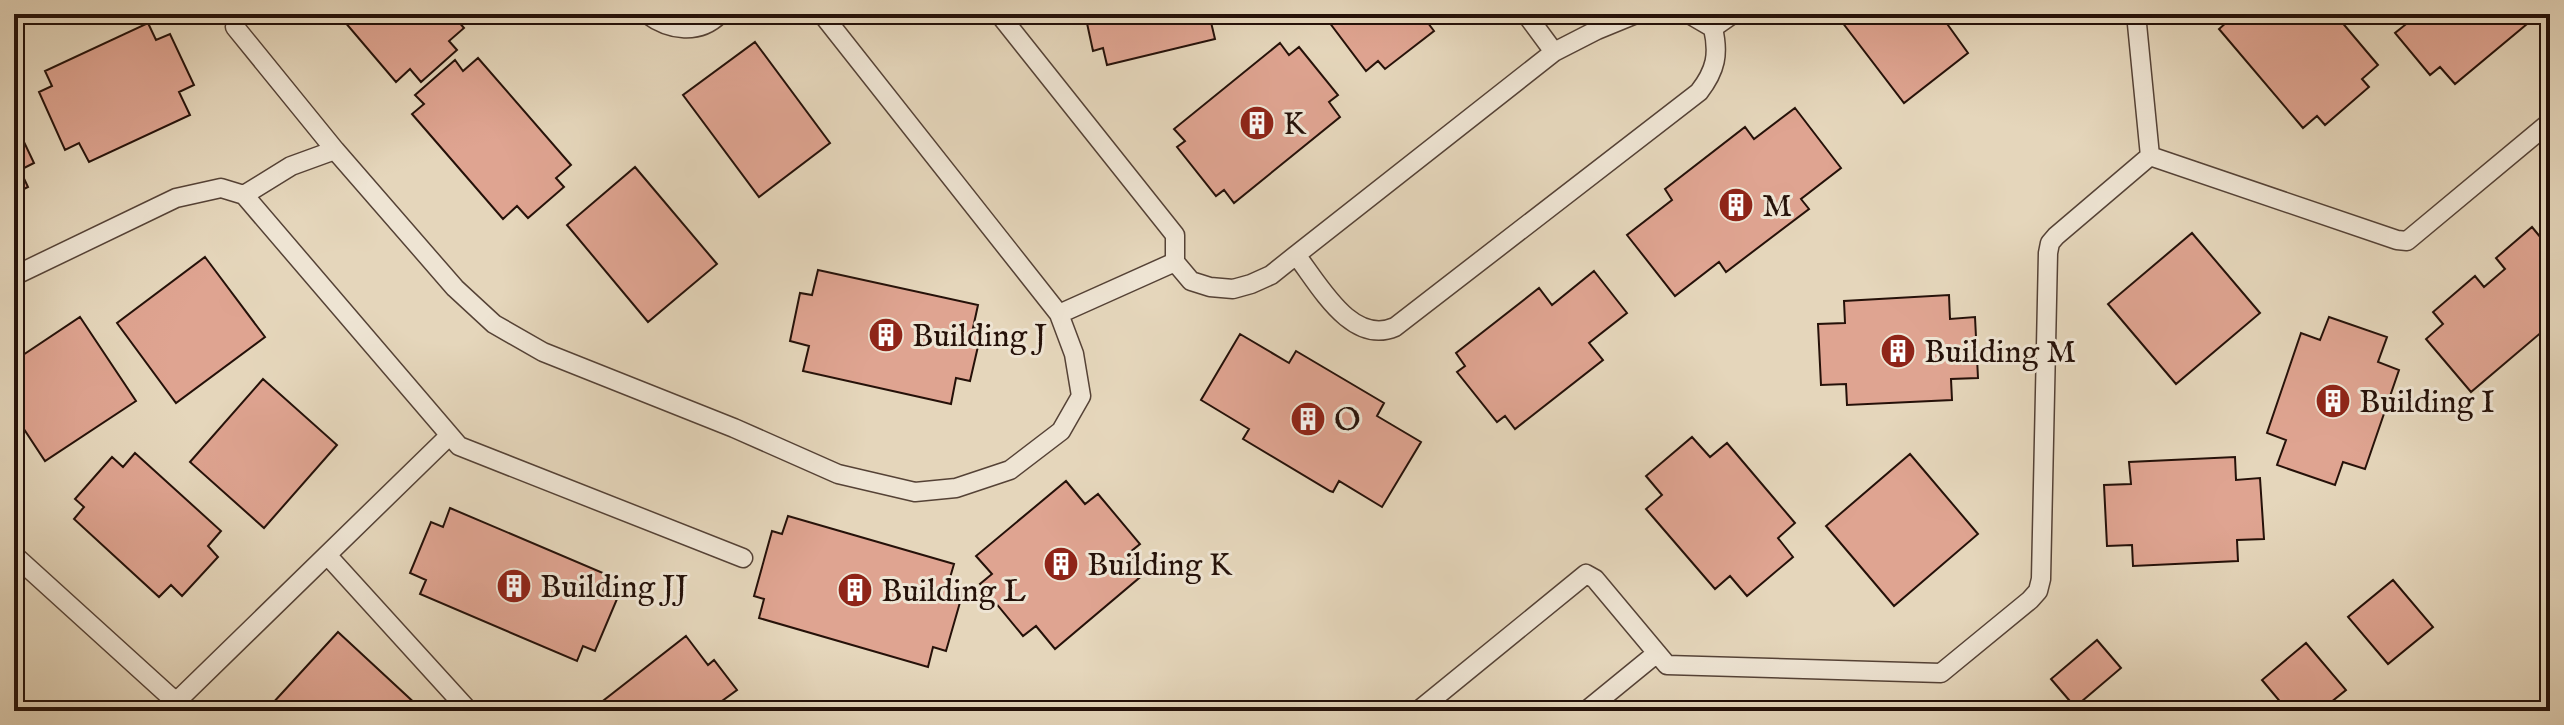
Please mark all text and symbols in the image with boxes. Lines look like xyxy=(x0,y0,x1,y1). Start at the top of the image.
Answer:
building icon: K xyxy=(1238,104,1276,142)
place label: K xyxy=(1283,105,1307,146)
building icon: M xyxy=(1717,186,1755,224)
place label: M xyxy=(1762,187,1792,228)
building icon: Building J xyxy=(867,316,905,354)
place label: Building J xyxy=(912,317,1047,358)
building icon: Building M xyxy=(1879,332,1917,370)
place label: Building M xyxy=(1924,333,2076,374)
building icon: Building I xyxy=(2314,382,2352,420)
place label: Building I xyxy=(2359,383,2495,424)
building icon: O xyxy=(1289,400,1327,438)
place label: O xyxy=(1334,401,1361,442)
building icon: Building K xyxy=(1042,545,1080,583)
place label: Building K xyxy=(1087,546,1233,587)
building icon: Building JJ xyxy=(495,567,533,605)
place label: Building JJ xyxy=(540,568,688,609)
building icon: Building L xyxy=(836,571,874,609)
place label: Building L xyxy=(881,572,1026,613)

